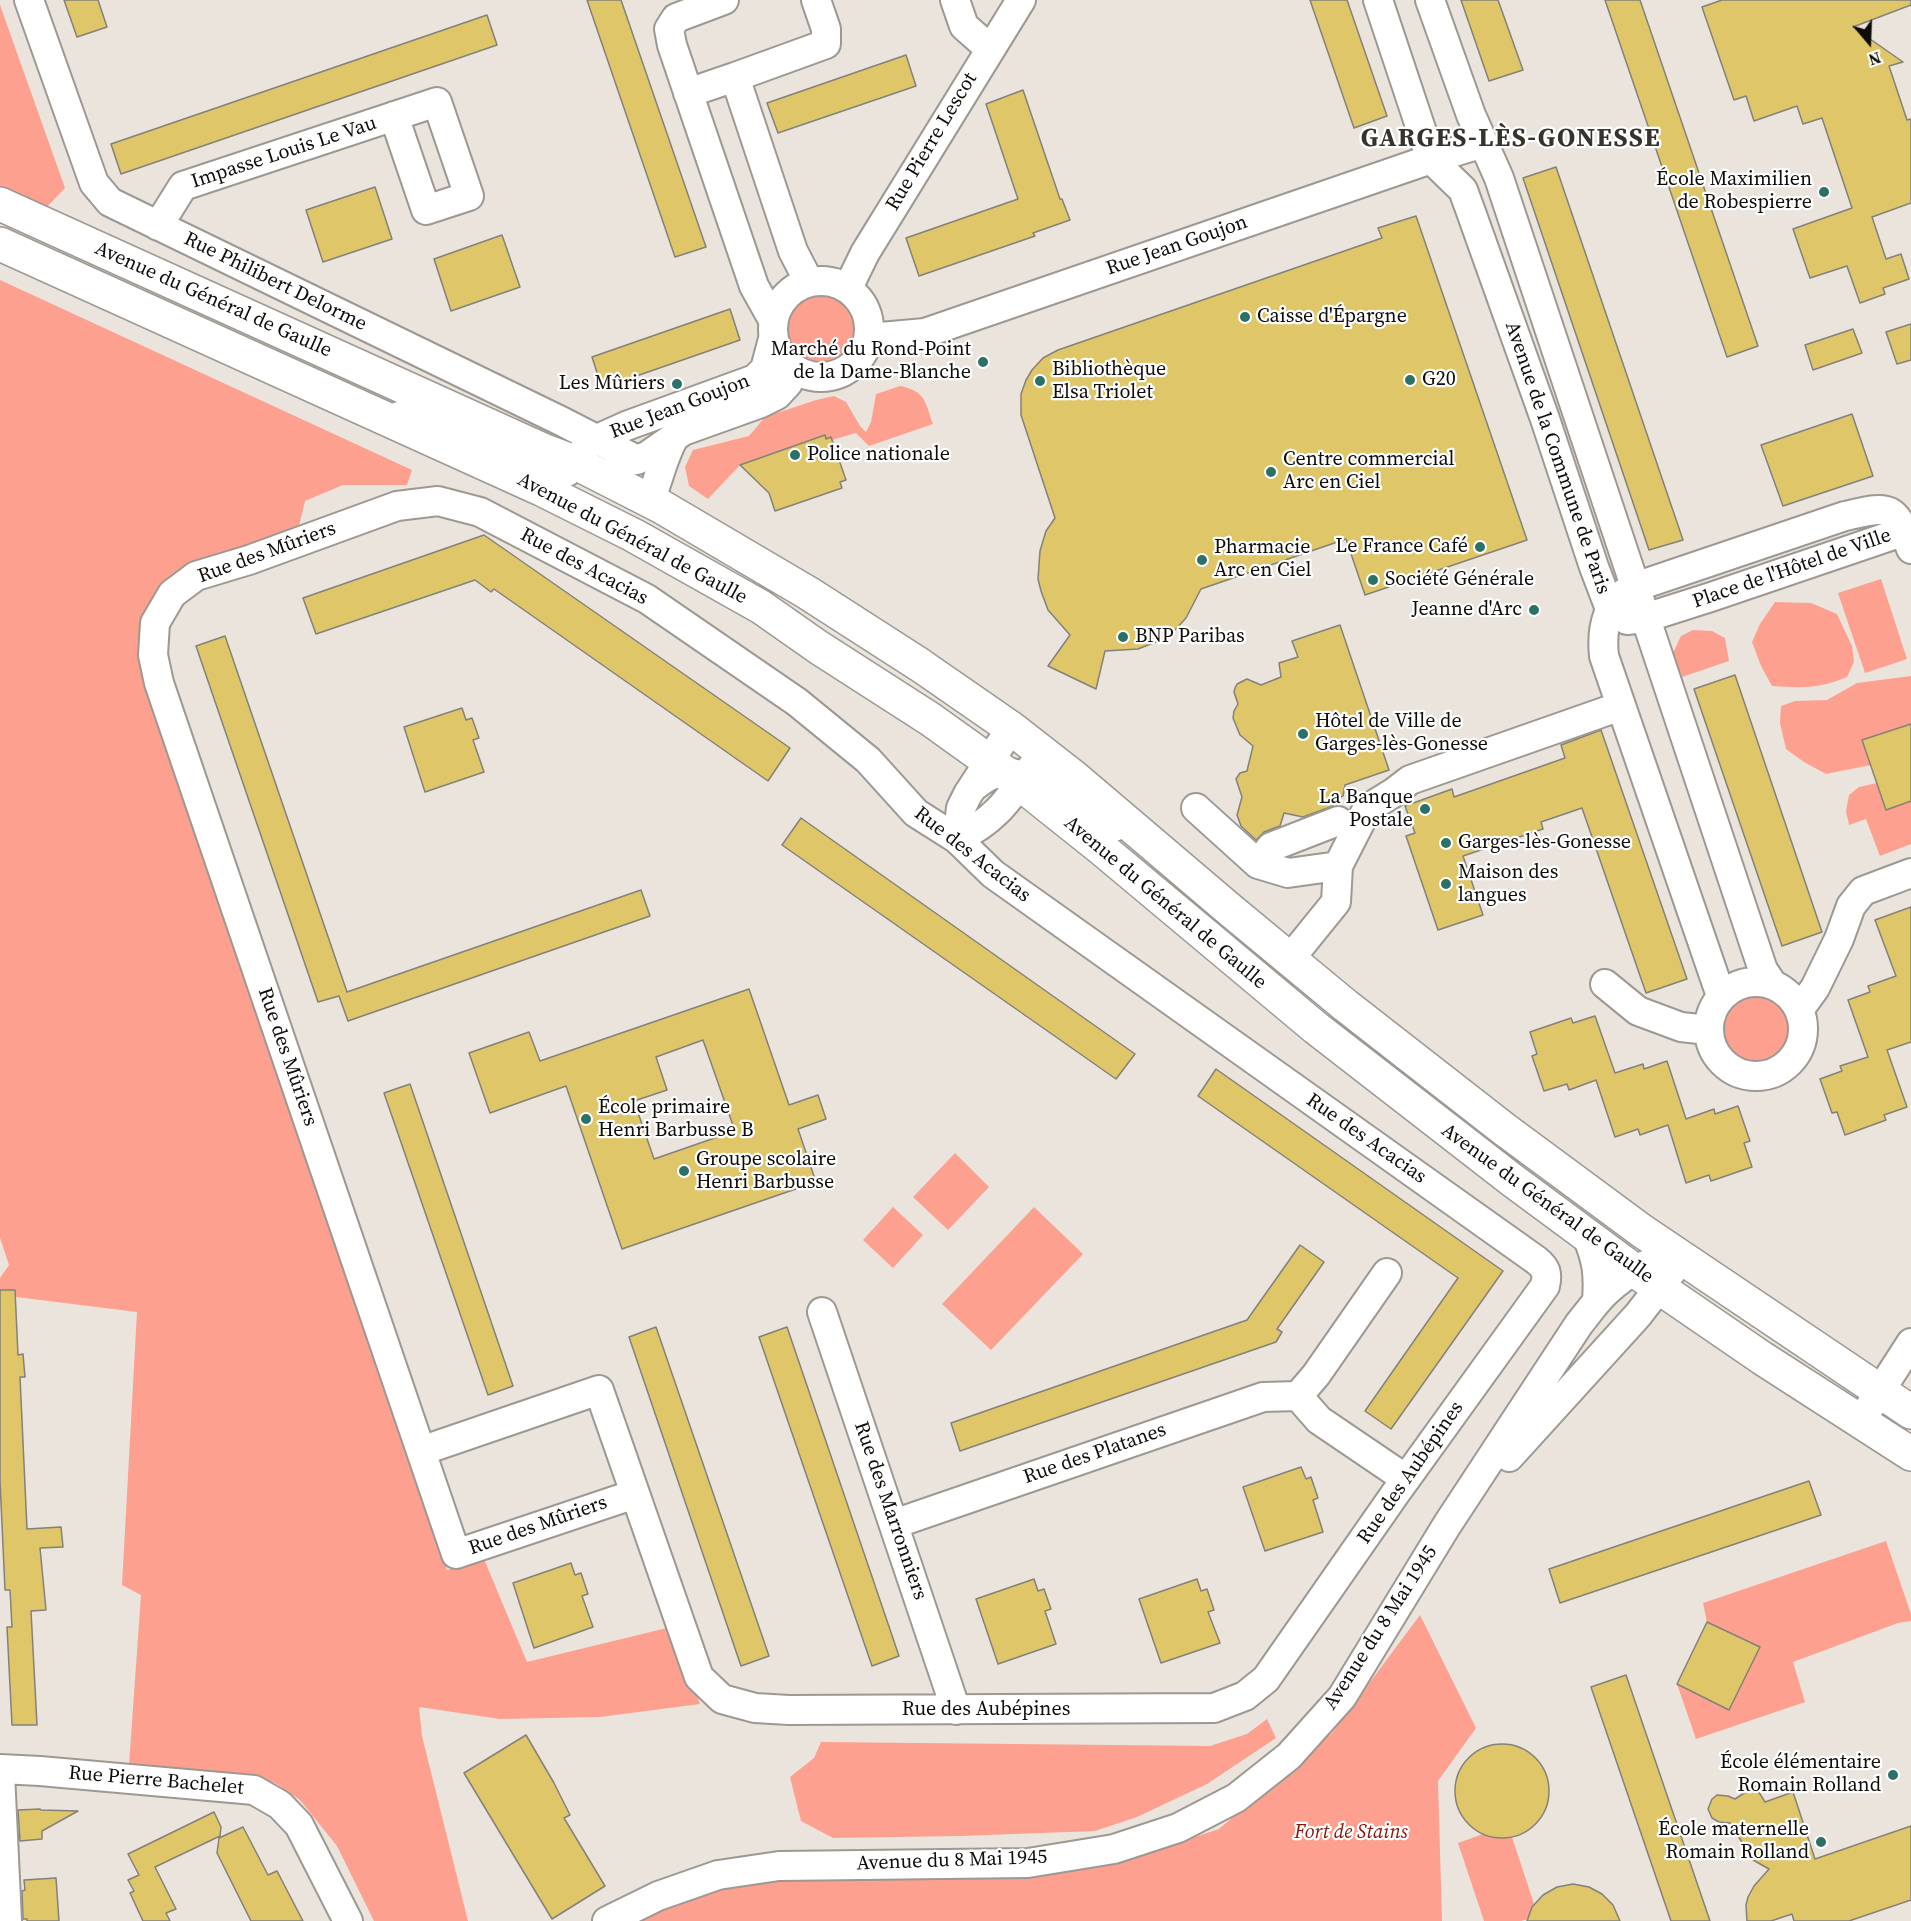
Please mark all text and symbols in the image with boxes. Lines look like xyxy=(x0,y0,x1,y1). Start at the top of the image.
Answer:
north arrow xyxy=(1839,12,1899,72)
text: N xyxy=(1866,47,1884,71)
street label: Rue Pierre Lescot xyxy=(881,69,983,215)
street label: Impasse Louis Le Vau xyxy=(188,112,380,194)
district label: GARGES-LÈS-GONESSE xyxy=(1361,123,1661,155)
place label: École Maximilien de Robespierre xyxy=(1656,168,1812,215)
marker: École Maximilien de Robespierre xyxy=(1817,185,1831,199)
street label: Rue Jean Goujon xyxy=(1103,211,1251,281)
street label: Rue Philibert Delorme xyxy=(180,227,370,337)
street label: Avenue du Général de Gaulle xyxy=(91,237,335,363)
place label: Caisse d'Épargne xyxy=(1257,305,1407,329)
marker: Caisse d'Épargne xyxy=(1238,310,1252,324)
street label: Avenue de la Commune de Paris xyxy=(1499,319,1615,597)
place label: Marché du Rond-Point de la Dame-Blanche xyxy=(771,338,971,385)
marker: Marché du Rond-Point de la Dame-Blanche xyxy=(976,355,990,369)
place label: Bibliothèque Elsa Triolet xyxy=(1052,358,1166,405)
place label: G20 xyxy=(1422,368,1456,392)
street label: Rue Jean Goujon xyxy=(607,369,753,445)
place label: Les Mûriers xyxy=(559,372,665,396)
marker: G20 xyxy=(1403,373,1417,387)
marker: Bibliothèque Elsa Triolet xyxy=(1033,374,1047,388)
marker: Les Mûriers xyxy=(670,377,684,391)
place label: Police nationale xyxy=(807,443,950,467)
marker: Police nationale xyxy=(788,448,802,462)
place label: Centre commercial Arc en Ciel xyxy=(1283,448,1455,495)
marker: Centre commercial Arc en Ciel xyxy=(1264,465,1278,479)
street label: Avenue du Général de Gaulle xyxy=(513,468,751,610)
street label: Rue des Mûriers xyxy=(195,517,339,589)
street label: Rue des Acacias xyxy=(516,523,652,611)
street label: Place de l'Hôtel de Ville xyxy=(1690,524,1894,614)
place label: Le France Café xyxy=(1335,535,1468,559)
place label: Pharmacie Arc en Ciel xyxy=(1214,536,1311,583)
marker: Le France Café xyxy=(1473,540,1487,554)
marker: Pharmacie Arc en Ciel xyxy=(1195,553,1209,567)
place label: Société Générale xyxy=(1385,568,1534,592)
marker: Société Générale xyxy=(1366,573,1380,587)
place label: Jeanne d'Arc xyxy=(1412,598,1522,622)
marker: Jeanne d'Arc xyxy=(1527,603,1541,617)
place label: BNP Paribas xyxy=(1135,625,1245,649)
marker: BNP Paribas xyxy=(1116,630,1130,644)
place label: Hôtel de Ville de Garges-lès-Gonesse xyxy=(1315,710,1488,757)
marker: Hôtel de Ville de Garges-lès-Gonesse xyxy=(1296,727,1310,741)
place label: La Banque Postale xyxy=(1319,786,1413,833)
street label: Rue des Acacias xyxy=(909,802,1035,908)
marker: La Banque Postale xyxy=(1418,802,1432,816)
street label: Avenue du Général de Gaulle xyxy=(1059,811,1271,995)
place label: Garges-lès-Gonesse xyxy=(1458,831,1631,855)
marker: Garges-lès-Gonesse xyxy=(1439,836,1453,850)
place label: Maison des langues xyxy=(1458,861,1558,908)
marker: Maison des langues xyxy=(1439,877,1453,891)
street label: Rue des Mûriers xyxy=(252,985,322,1129)
street label: Rue des Acacias xyxy=(1301,1089,1431,1189)
place label: École primaire Henri Barbusse B xyxy=(598,1096,753,1143)
marker: École primaire Henri Barbusse B xyxy=(579,1112,593,1126)
street label: Avenue du Général de Gaulle xyxy=(1436,1119,1658,1289)
place label: Groupe scolaire Henri Barbusse xyxy=(696,1148,836,1195)
marker: Groupe scolaire Henri Barbusse xyxy=(677,1164,691,1178)
street label: Rue des Aubépines xyxy=(1353,1397,1469,1549)
street label: Rue des Platanes xyxy=(1021,1418,1169,1490)
street label: Rue des Marronniers xyxy=(848,1419,932,1603)
street label: Rue des Mûriers xyxy=(466,1491,610,1561)
street label: Avenue du 8 Mai 1945 xyxy=(1319,1541,1443,1715)
street label: Rue des Aubépines xyxy=(902,1698,1070,1722)
place label: École élémentaire Romain Rolland xyxy=(1720,1751,1881,1798)
street label: Rue Pierre Bachelet xyxy=(67,1761,245,1801)
marker: École élémentaire Romain Rolland xyxy=(1886,1768,1900,1782)
place label: École maternelle Romain Rolland xyxy=(1658,1818,1809,1865)
park label: Fort de Stains xyxy=(1294,1821,1408,1845)
marker: École maternelle Romain Rolland xyxy=(1814,1835,1828,1849)
street label: Avenue du 8 Mai 1945 xyxy=(856,1846,1048,1876)

